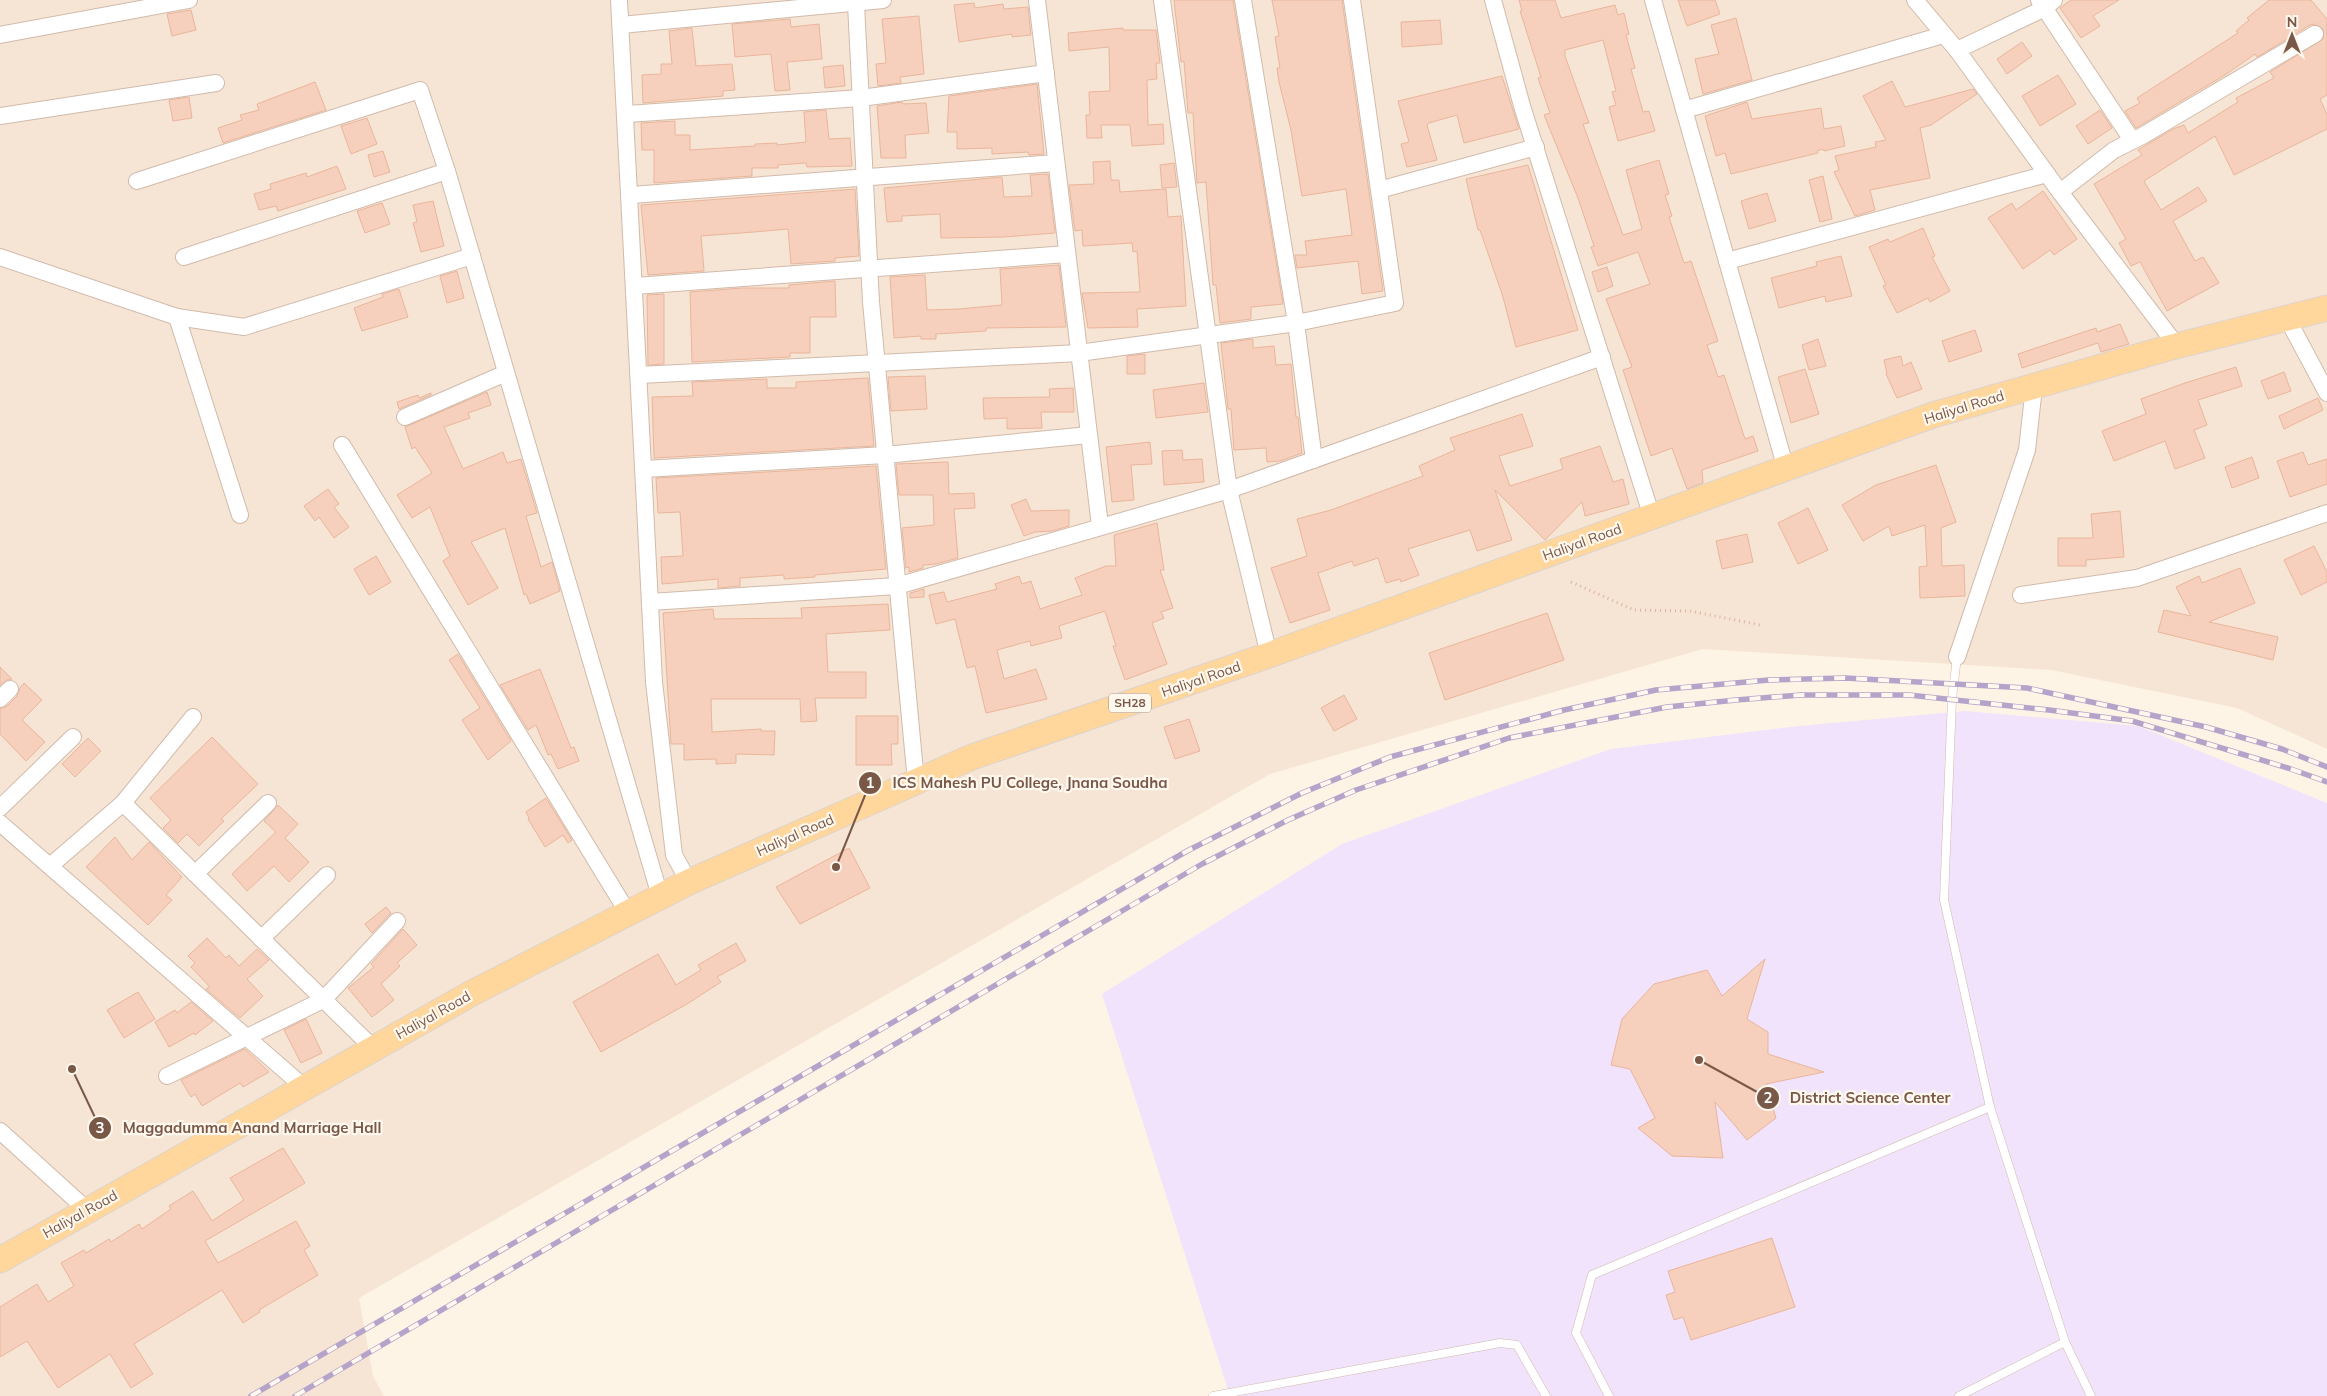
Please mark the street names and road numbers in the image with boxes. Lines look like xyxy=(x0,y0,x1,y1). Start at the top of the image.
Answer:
street label: Haliyal Road xyxy=(1922,386,2006,428)
street label: Haliyal Road xyxy=(1540,519,1624,565)
street label: Haliyal Road xyxy=(1159,657,1243,701)
road number: SH28 xyxy=(1109,694,1151,712)
street label: Haliyal Road xyxy=(754,810,836,860)
street label: Haliyal Road xyxy=(392,987,474,1043)
street label: Haliyal Road xyxy=(39,1186,121,1242)

